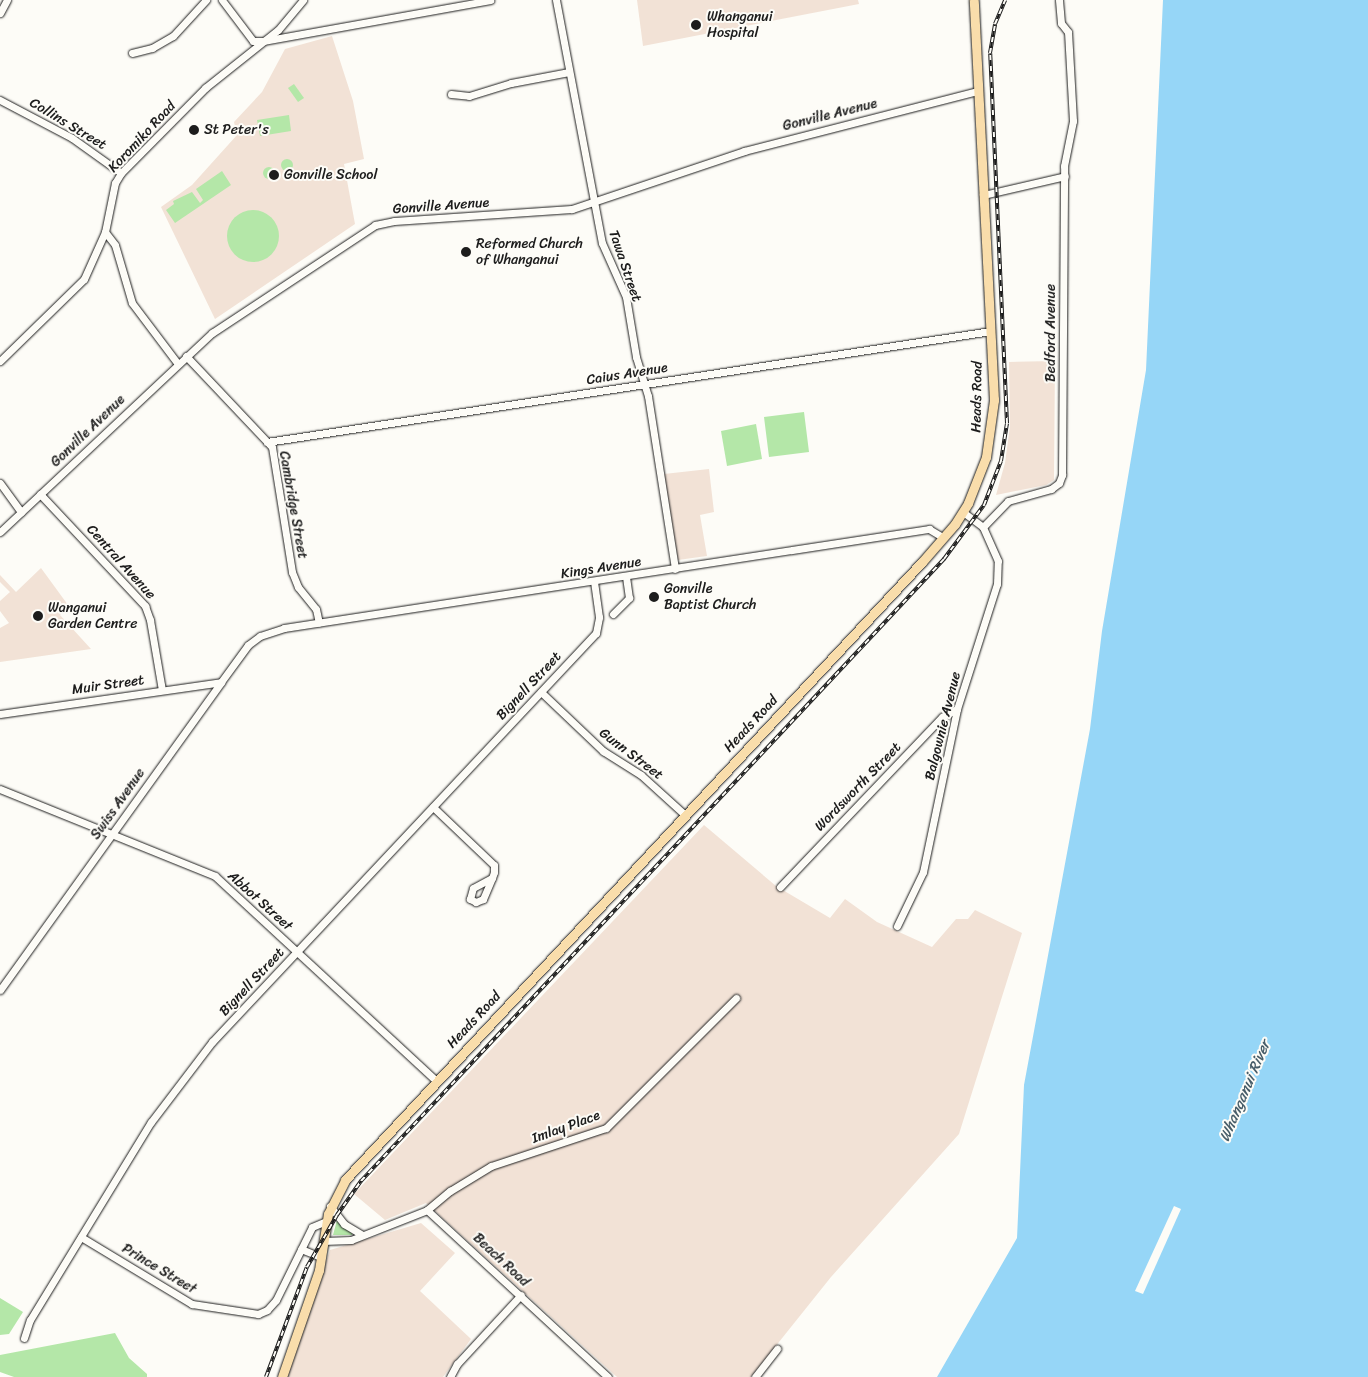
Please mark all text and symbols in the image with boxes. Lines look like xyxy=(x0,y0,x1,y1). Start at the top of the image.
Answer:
place label: Whanganui Hospital xyxy=(707,9,773,41)
marker: Whanganui Hospital xyxy=(689,18,703,32)
street label: Collins Street xyxy=(27,95,109,153)
street label: Gonville Avenue xyxy=(781,95,879,135)
street label: Koromiko Road xyxy=(105,98,179,176)
place label: St Peter's xyxy=(204,122,268,138)
marker: St Peter's xyxy=(188,124,200,136)
place label: Gonville School xyxy=(284,167,377,183)
marker: Gonville School xyxy=(268,169,280,181)
street label: Gonville Avenue xyxy=(392,194,490,218)
street label: Tawa Street xyxy=(605,228,645,304)
place label: Reformed Church of Whanganui xyxy=(476,236,583,268)
marker: Reformed Church of Whanganui xyxy=(460,246,472,258)
street label: Bedford Avenue xyxy=(1043,284,1059,382)
street label: Caius Avenue xyxy=(585,359,669,389)
street label: Heads Road xyxy=(968,361,986,433)
street label: Gonville Avenue xyxy=(47,391,129,471)
street label: Cambridge Street xyxy=(275,450,311,560)
street label: Central Avenue xyxy=(83,521,159,603)
street label: Kings Avenue xyxy=(560,553,642,583)
place label: Gonville Baptist Church xyxy=(664,581,756,614)
marker: Gonville Baptist Church xyxy=(648,591,660,603)
place label: Wanganui Garden Centre xyxy=(48,600,138,632)
marker: Wanganui Garden Centre xyxy=(32,610,44,622)
street label: Bignell Street xyxy=(493,649,565,723)
street label: Balgownie Avenue xyxy=(921,670,965,782)
street label: Muir Street xyxy=(71,672,145,698)
street label: Heads Road xyxy=(720,692,782,756)
street label: Gunn Street xyxy=(596,725,666,783)
street label: Wordsworth Street xyxy=(811,739,905,835)
street label: Swiss Avenue xyxy=(87,765,149,843)
street label: Abbot Street xyxy=(224,868,296,934)
street label: Bignell Street xyxy=(216,945,288,1019)
street label: Heads Road xyxy=(443,988,505,1052)
water label: Whanganui River xyxy=(1216,1038,1274,1144)
street label: Imlay Place xyxy=(529,1107,603,1147)
street label: Beach Road xyxy=(469,1230,533,1290)
street label: Prince Street xyxy=(119,1240,199,1298)

